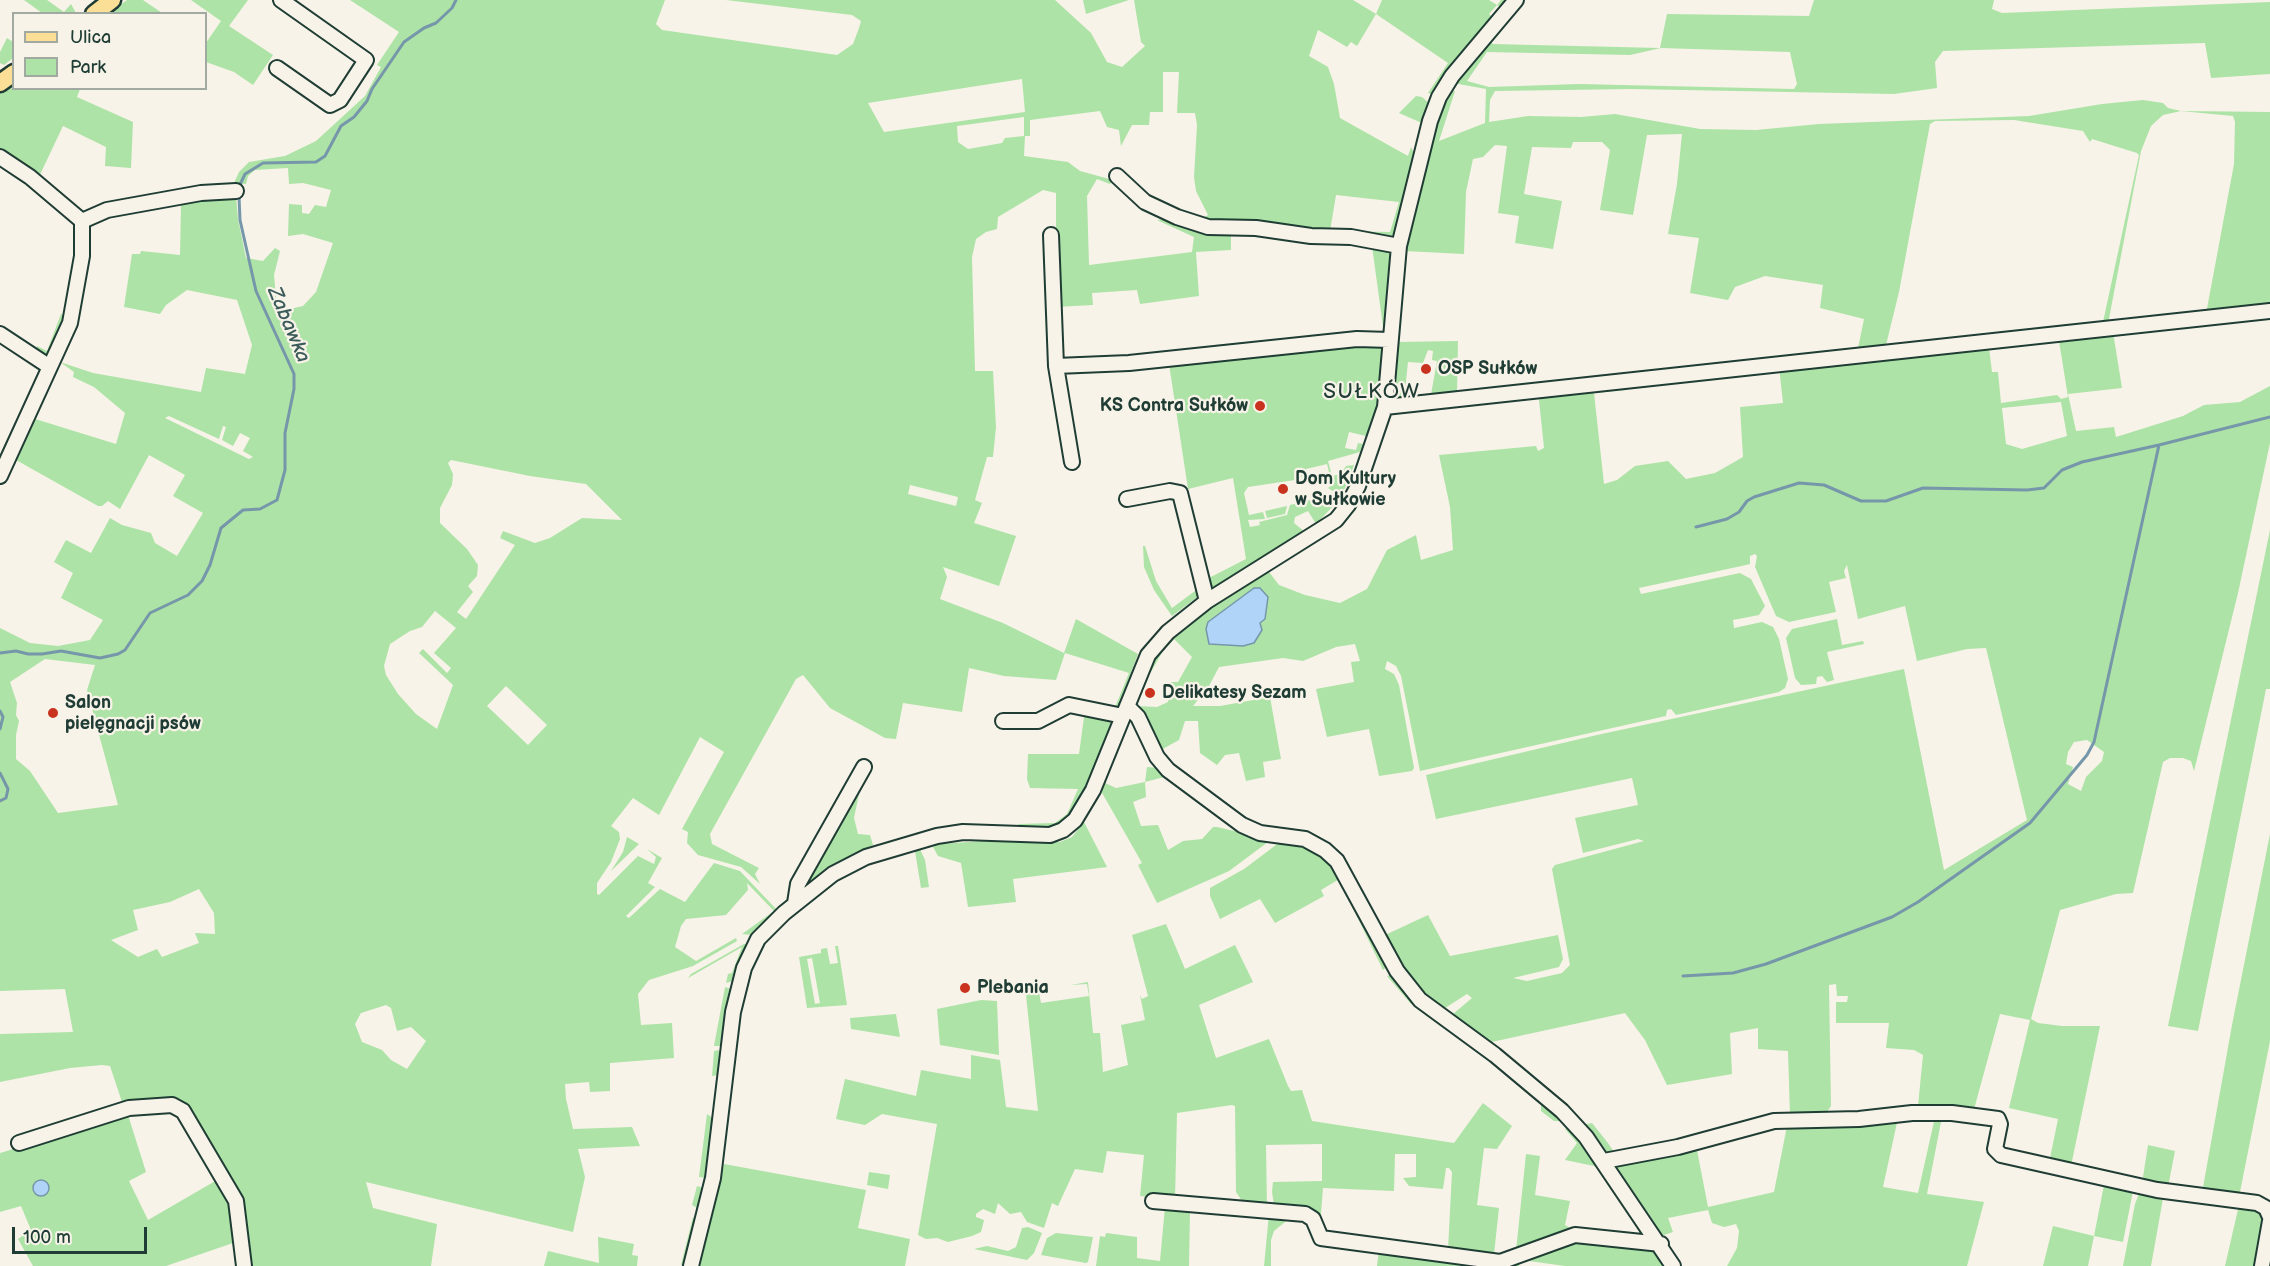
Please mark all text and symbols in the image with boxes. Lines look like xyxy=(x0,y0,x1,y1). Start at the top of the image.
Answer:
legend xyxy=(12,12,207,90)
text: Ulica xyxy=(70,27,111,48)
text: Park xyxy=(70,57,106,78)
water label: Zabawka xyxy=(261,283,315,367)
place label: OSP Sułków xyxy=(1438,358,1537,380)
marker: OSP Sułków xyxy=(1419,362,1433,376)
district label: SUŁKÓW xyxy=(1323,380,1421,406)
place label: KS Contra Sułków xyxy=(1100,395,1248,417)
marker: KS Contra Sułków xyxy=(1253,399,1267,413)
place label: Dom Kultury w Sułkowie xyxy=(1295,468,1396,510)
marker: Dom Kultury w Sułkowie xyxy=(1276,482,1290,496)
place label: Delikatesy Sezam xyxy=(1162,682,1307,704)
marker: Delikatesy Sezam xyxy=(1143,686,1157,700)
place label: Salon pielęgnacji psów xyxy=(65,692,201,734)
marker: Salon pielęgnacji psów xyxy=(46,706,60,720)
place label: Plebania xyxy=(977,977,1049,999)
marker: Plebania xyxy=(958,981,972,995)
scale bar xyxy=(15,1215,150,1253)
text: 100 m xyxy=(23,1227,71,1248)

